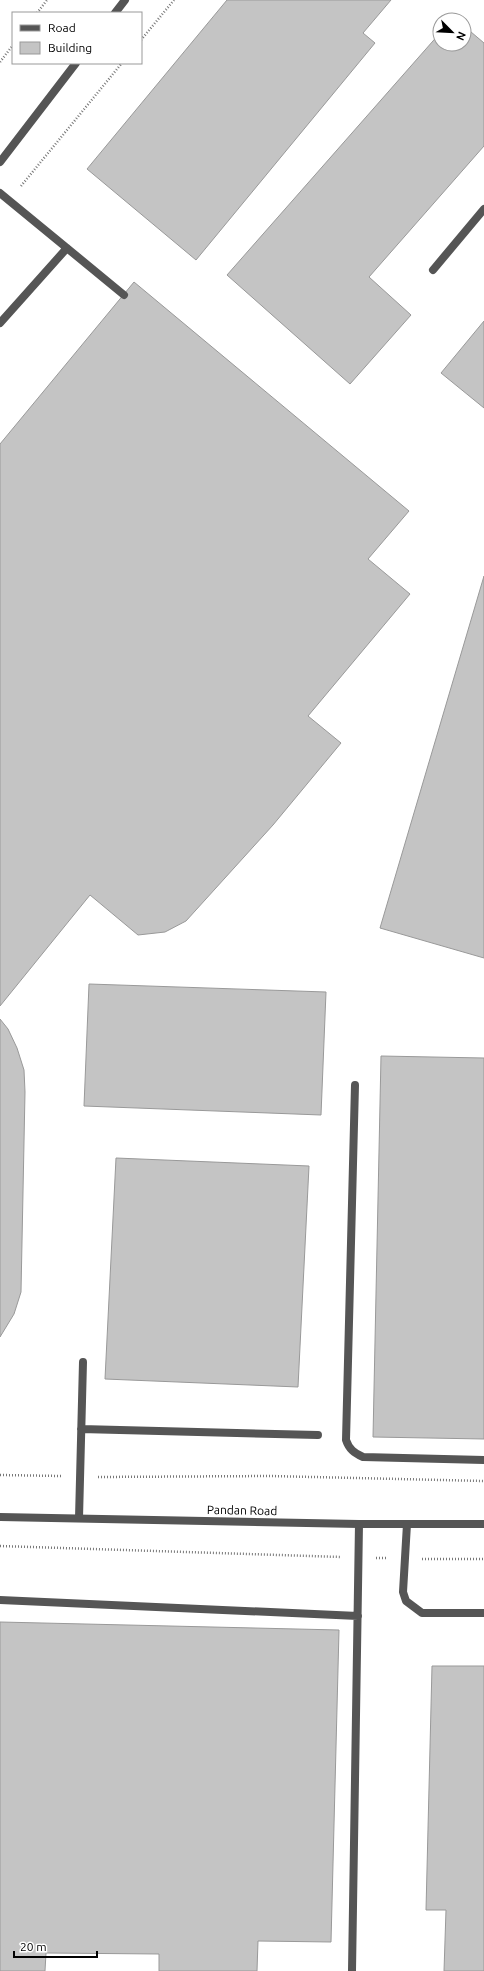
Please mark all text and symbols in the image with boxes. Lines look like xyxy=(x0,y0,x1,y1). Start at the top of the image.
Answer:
legend xyxy=(12,12,142,64)
north arrow xyxy=(432,12,472,52)
text: Road xyxy=(48,21,76,34)
text: N xyxy=(454,30,468,42)
text: Building xyxy=(48,41,92,54)
street label: Pandan Road xyxy=(207,1503,277,1517)
scale bar xyxy=(14,1933,97,1959)
text: 20 m xyxy=(20,1940,47,1953)

